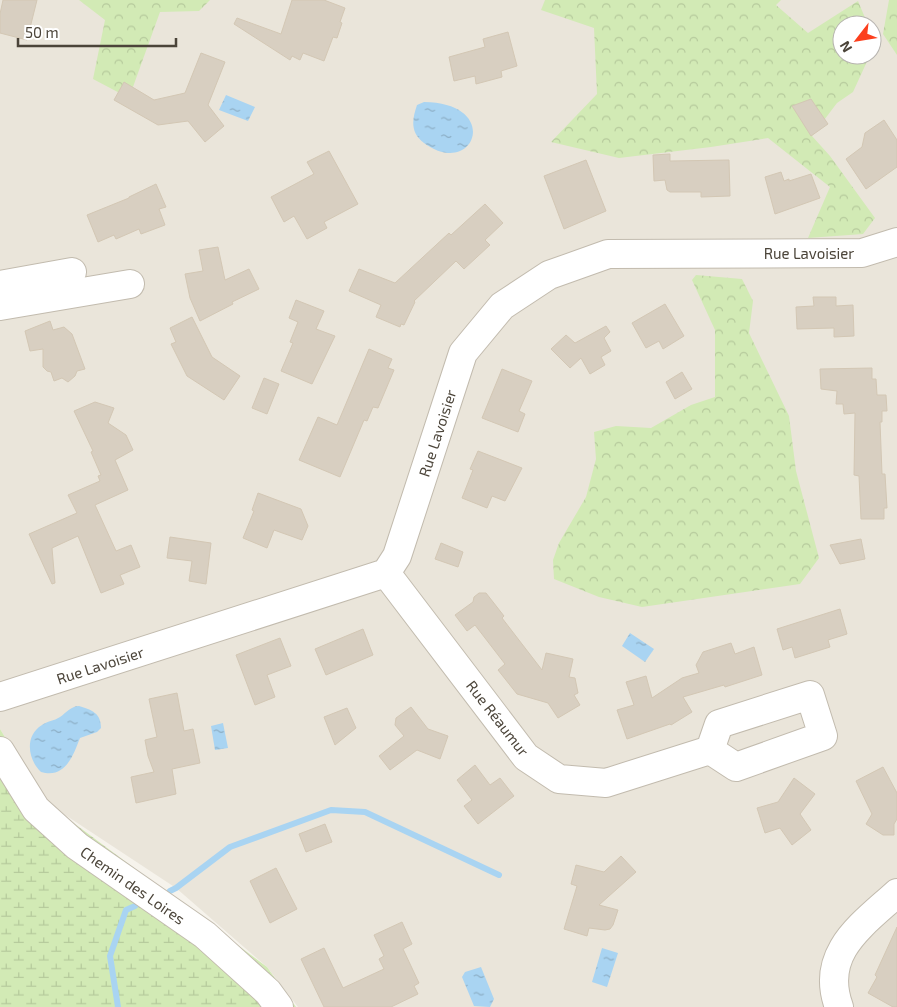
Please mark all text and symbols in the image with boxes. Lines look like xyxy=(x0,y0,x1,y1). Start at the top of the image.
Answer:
scale bar xyxy=(18,15,175,47)
north arrow xyxy=(832,15,882,65)
text: 50 m xyxy=(25,23,59,41)
text: N xyxy=(836,38,855,56)
street label: Rue Lavoisier xyxy=(764,244,854,262)
street label: Rue Lavoisier xyxy=(414,387,460,479)
street label: Rue Lavoisier xyxy=(54,642,146,688)
street label: Rue Réaumur xyxy=(463,677,533,759)
street label: Chemin des Loires xyxy=(77,842,189,928)

